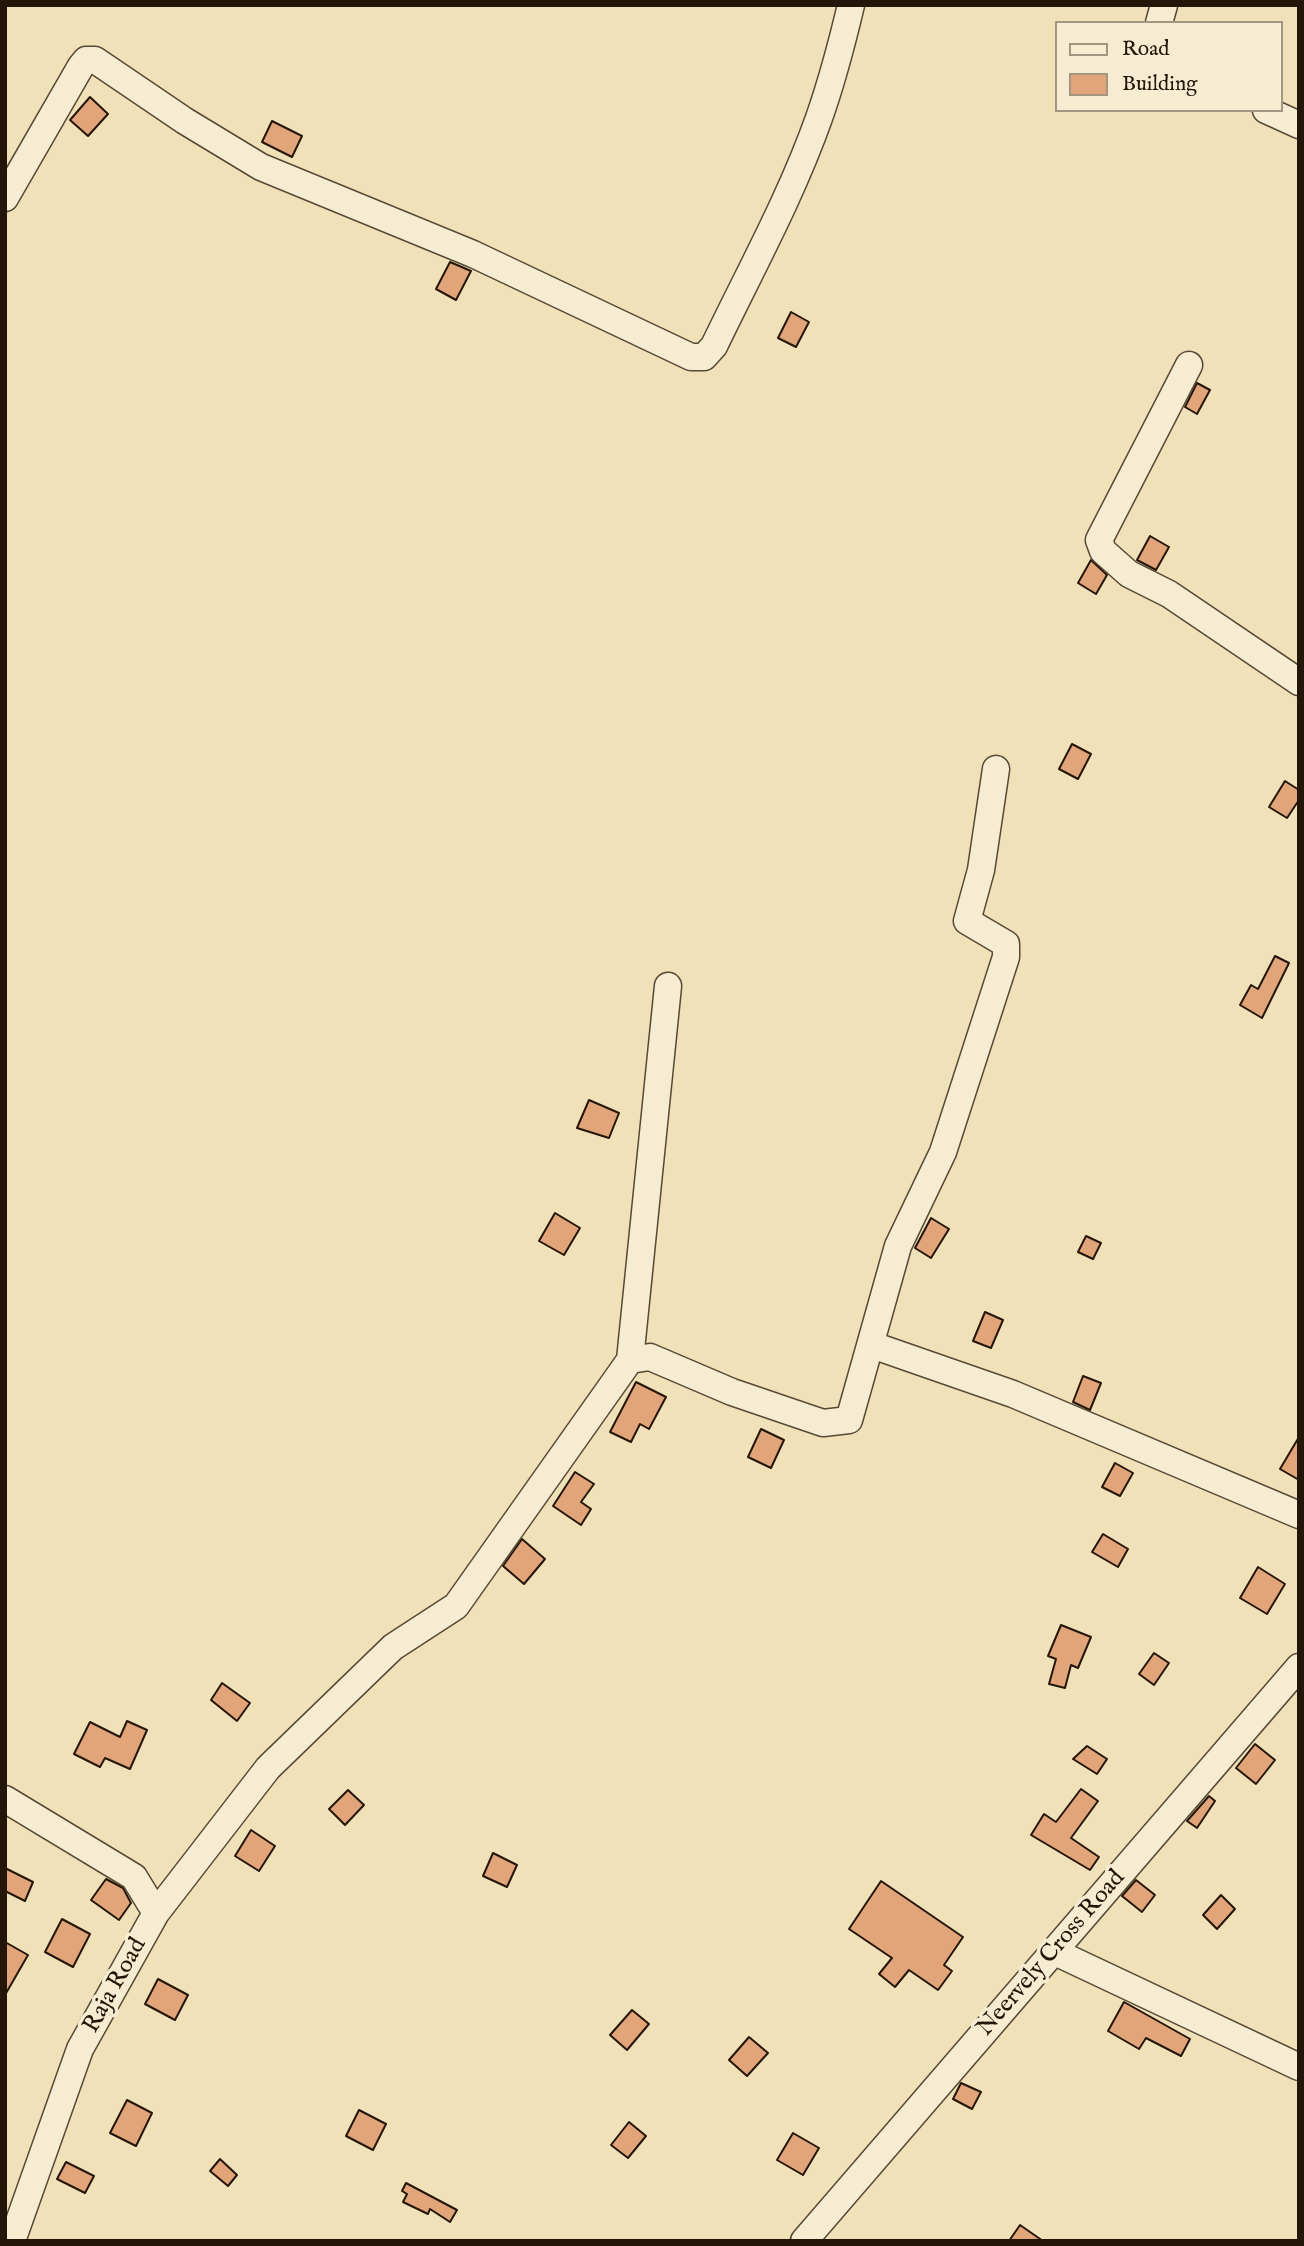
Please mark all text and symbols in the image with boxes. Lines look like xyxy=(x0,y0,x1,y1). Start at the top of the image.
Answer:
legend xyxy=(1056,21,1283,112)
text: Road xyxy=(1122,36,1169,63)
text: Building xyxy=(1122,71,1197,98)
street label: Neervely Cross Road xyxy=(972,1865,1132,2043)
street label: Raja Road xyxy=(78,1934,154,2038)

